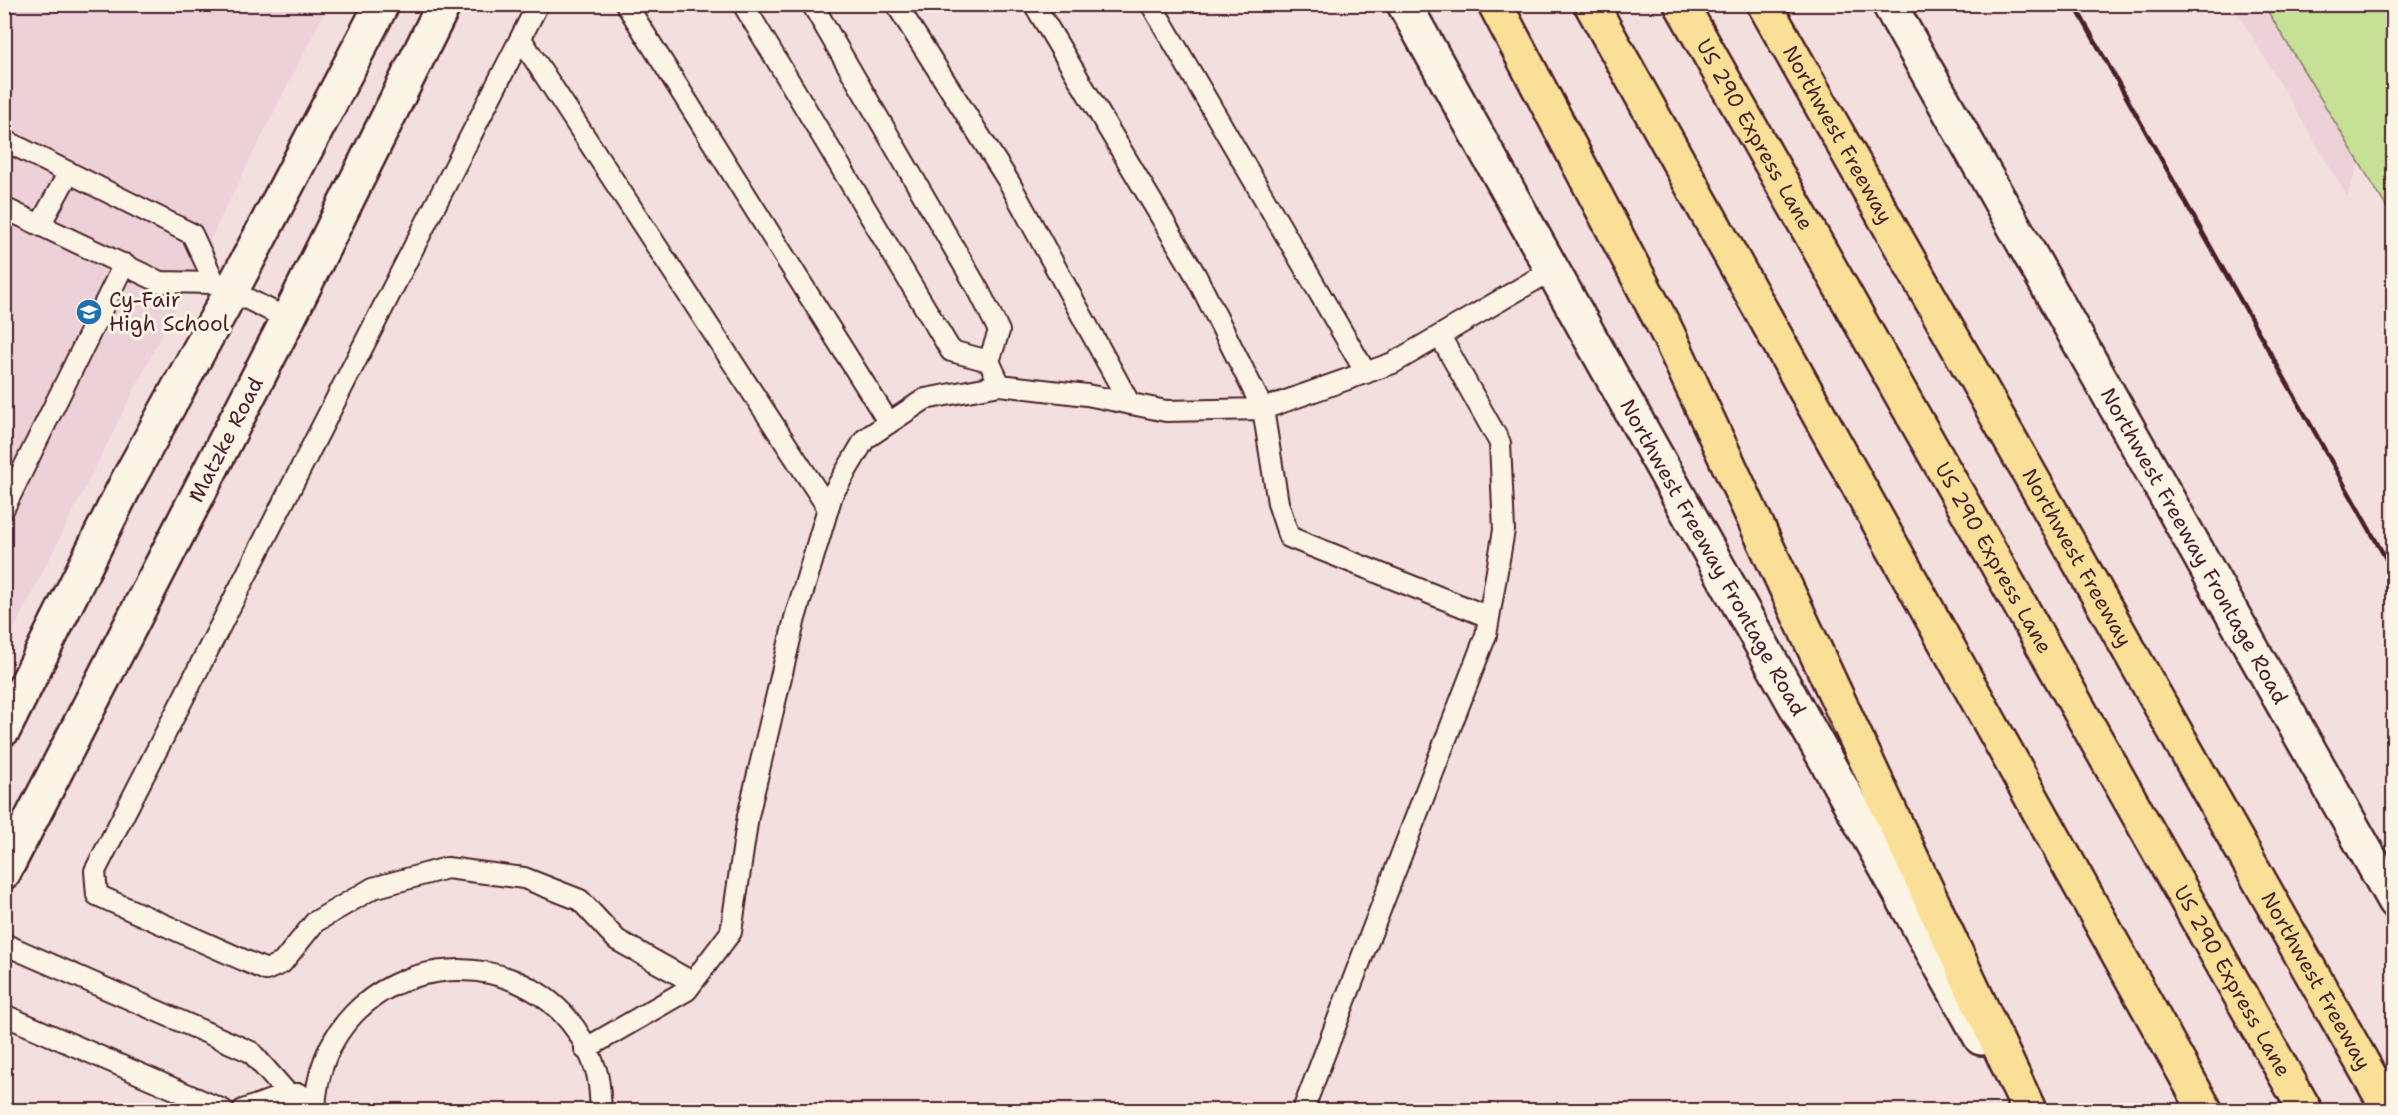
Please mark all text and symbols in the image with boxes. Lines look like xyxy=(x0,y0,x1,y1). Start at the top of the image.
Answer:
street label: US 290 Express Lane xyxy=(1690,34,1820,235)
street label: Northwest Freeway xyxy=(1776,40,1899,229)
place label: Cy-Fair High School xyxy=(109,286,230,338)
school or university icon: Cy-Fair High School xyxy=(74,297,104,327)
street label: Matzke Road xyxy=(182,372,270,507)
street label: Northwest Freeway Frontage Road xyxy=(2094,383,2294,709)
street label: Northwest Freeway Frontage Road xyxy=(1613,394,1813,721)
street label: US 290 Express Lane xyxy=(1928,457,2059,659)
street label: Northwest Freeway xyxy=(2015,463,2138,652)
street label: US 290 Express Lane xyxy=(2167,881,2297,1082)
street label: Northwest Freeway xyxy=(2254,887,2378,1075)

